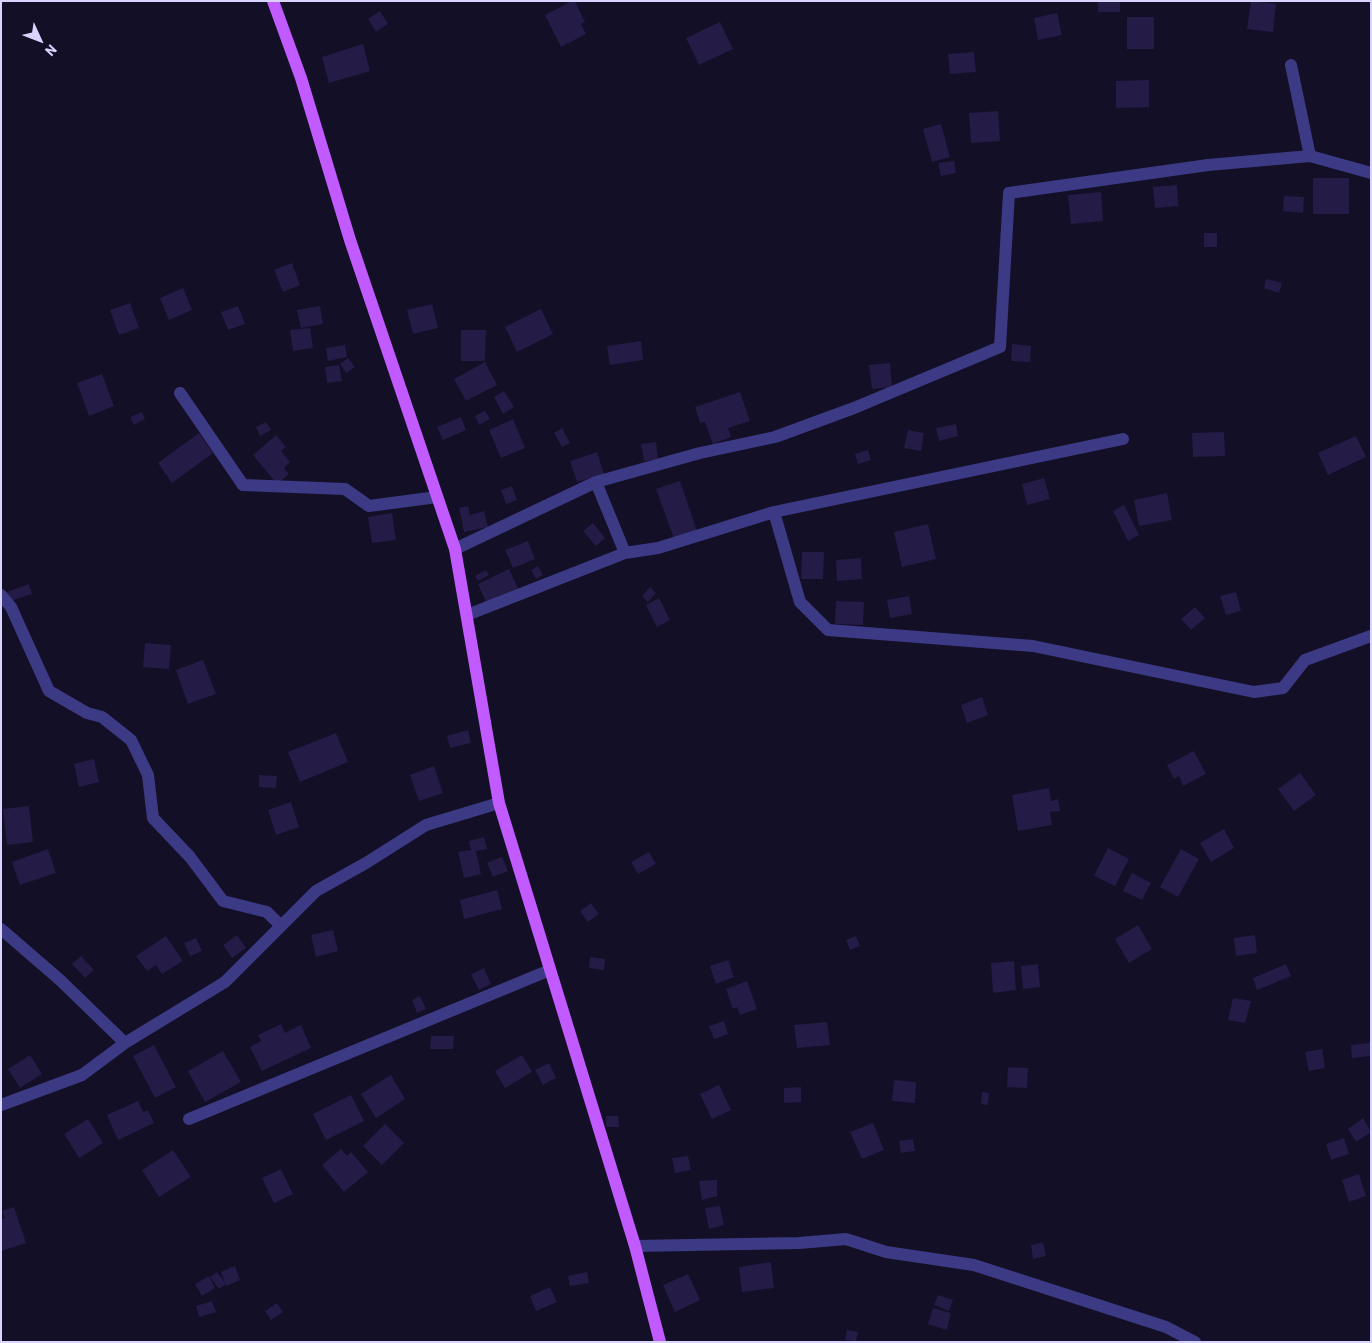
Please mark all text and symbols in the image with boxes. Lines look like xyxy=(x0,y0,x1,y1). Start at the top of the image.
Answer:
north arrow xyxy=(15,15,65,65)
text: N xyxy=(42,41,61,60)

